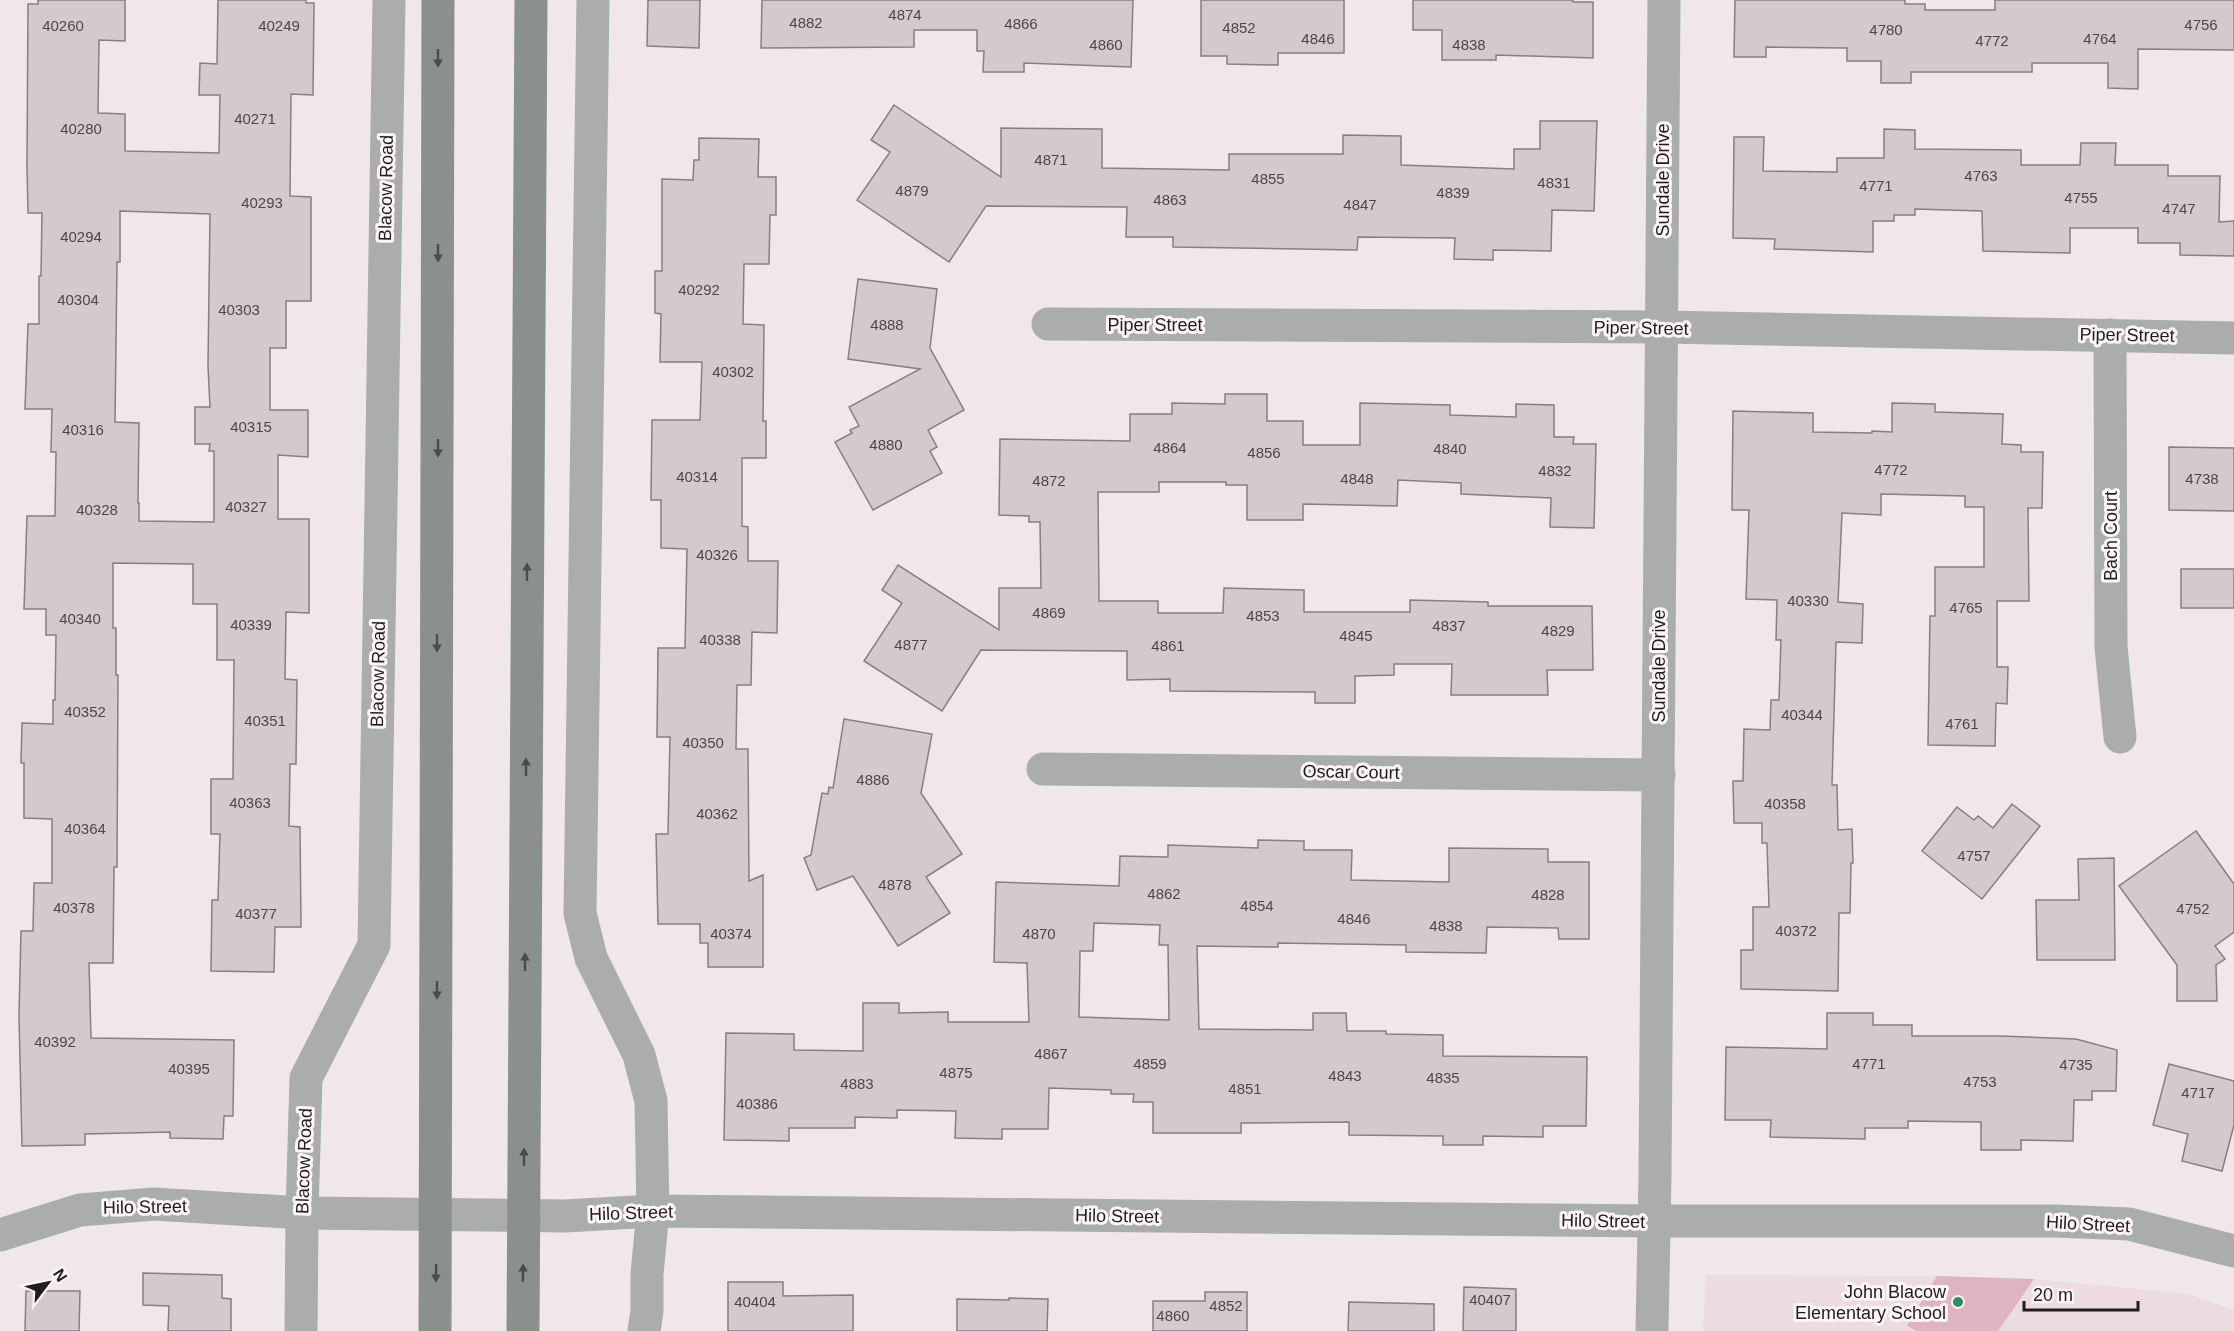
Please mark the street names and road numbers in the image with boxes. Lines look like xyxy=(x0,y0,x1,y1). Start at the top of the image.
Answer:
street label: Sundale Drive xyxy=(1653,123,1673,237)
street label: Blacow Road xyxy=(375,135,397,241)
street label: Piper Street xyxy=(1107,315,1203,335)
street label: Piper Street xyxy=(1593,317,1689,339)
street label: Piper Street xyxy=(2079,324,2175,346)
street label: Bach Court xyxy=(2101,491,2121,581)
street label: Sundale Drive xyxy=(1649,609,1669,723)
street label: Blacow Road xyxy=(367,621,389,727)
street label: Oscar Court xyxy=(1302,761,1400,783)
street label: Blacow Road xyxy=(292,1108,316,1214)
street label: Hilo Street xyxy=(103,1196,187,1218)
street label: Hilo Street xyxy=(589,1202,673,1224)
street label: Hilo Street xyxy=(1075,1205,1159,1227)
street label: Hilo Street xyxy=(1561,1210,1645,1232)
street label: Hilo Street xyxy=(2046,1212,2130,1236)

